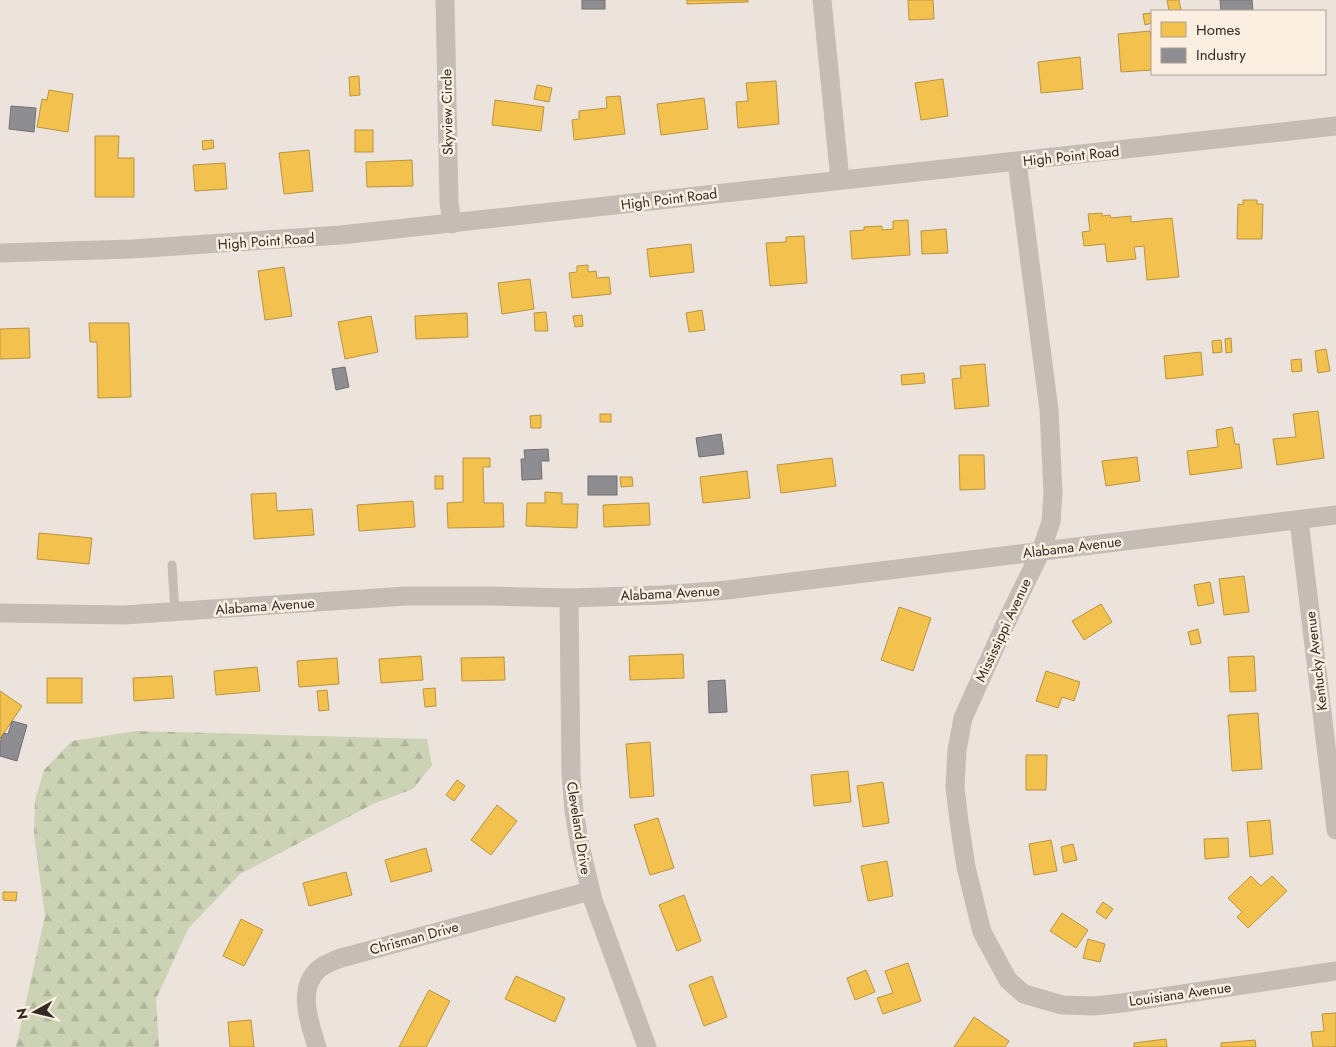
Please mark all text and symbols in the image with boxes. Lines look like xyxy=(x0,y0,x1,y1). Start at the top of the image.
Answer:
legend xyxy=(1151,10,1326,75)
text: Homes xyxy=(1196,19,1240,41)
text: Industry xyxy=(1196,44,1246,66)
street label: Skyview Circle xyxy=(436,69,458,155)
street label: High Point Road xyxy=(1022,141,1120,171)
street label: High Point Road xyxy=(620,183,718,215)
street label: High Point Road xyxy=(217,228,315,254)
street label: Alabama Avenue xyxy=(1021,531,1123,563)
street label: Mississippi Avenue xyxy=(970,575,1036,685)
street label: Alabama Avenue xyxy=(620,580,720,606)
street label: Alabama Avenue xyxy=(215,593,315,619)
street label: Kentucky Avenue xyxy=(1300,610,1332,712)
street label: Cleveland Drive xyxy=(562,780,596,876)
street label: Chrisman Drive xyxy=(367,917,461,959)
street label: Louisiana Avenue xyxy=(1128,977,1232,1011)
north arrow xyxy=(10,987,60,1037)
text: N xyxy=(11,1007,33,1021)

